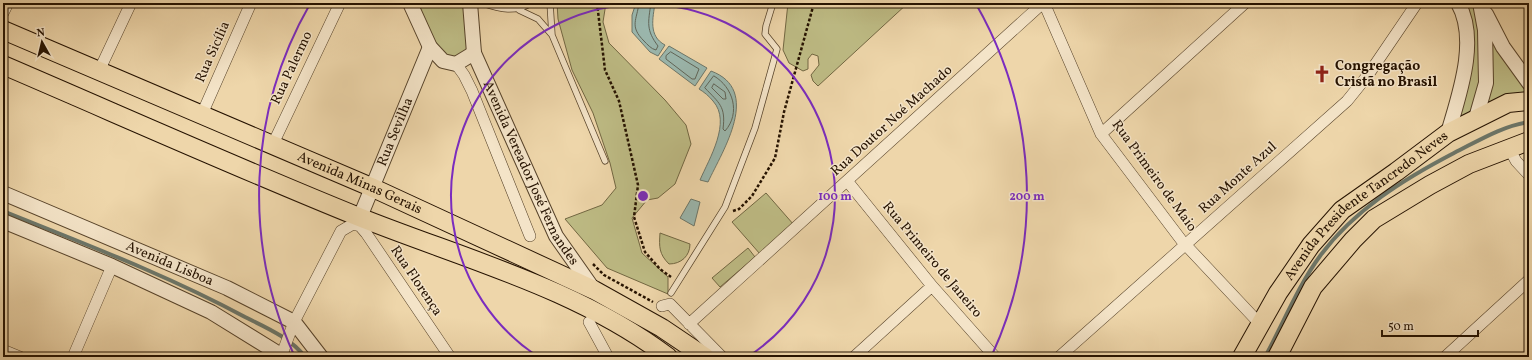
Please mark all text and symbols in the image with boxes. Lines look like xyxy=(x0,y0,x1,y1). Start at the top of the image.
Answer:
street label: Rua Sicília xyxy=(191,18,235,86)
north arrow xyxy=(22,22,62,62)
text: N xyxy=(36,26,46,42)
street label: Rua Palermo xyxy=(267,28,317,108)
place label: Congregação Cristã no Brasil xyxy=(1335,57,1437,92)
street label: Rua Doutor Noé Machado xyxy=(827,61,957,181)
church icon: Congregação Cristã no Brasil xyxy=(1312,64,1332,84)
street label: Avenida Vereador José Fernandes xyxy=(478,78,583,269)
street label: Rua Sevilha xyxy=(372,95,418,169)
street label: Rua Primeiro de Maio xyxy=(1107,116,1201,236)
street label: Avenida Presidente Tancredo Neves xyxy=(1280,126,1452,284)
street label: Rua Monte Azul xyxy=(1195,138,1281,218)
street label: Avenida Minas Gerais xyxy=(294,147,425,219)
centre of rings xyxy=(636,189,650,203)
text: 100 m xyxy=(818,189,852,205)
text: 200 m xyxy=(1009,189,1045,205)
street label: Rua Primeiro de Janeiro xyxy=(878,198,986,322)
street label: Avenida Lisboa xyxy=(123,237,216,291)
street label: Rua Florença xyxy=(386,242,446,320)
scale bar xyxy=(1382,312,1478,338)
text: 50 m xyxy=(1388,319,1414,335)

